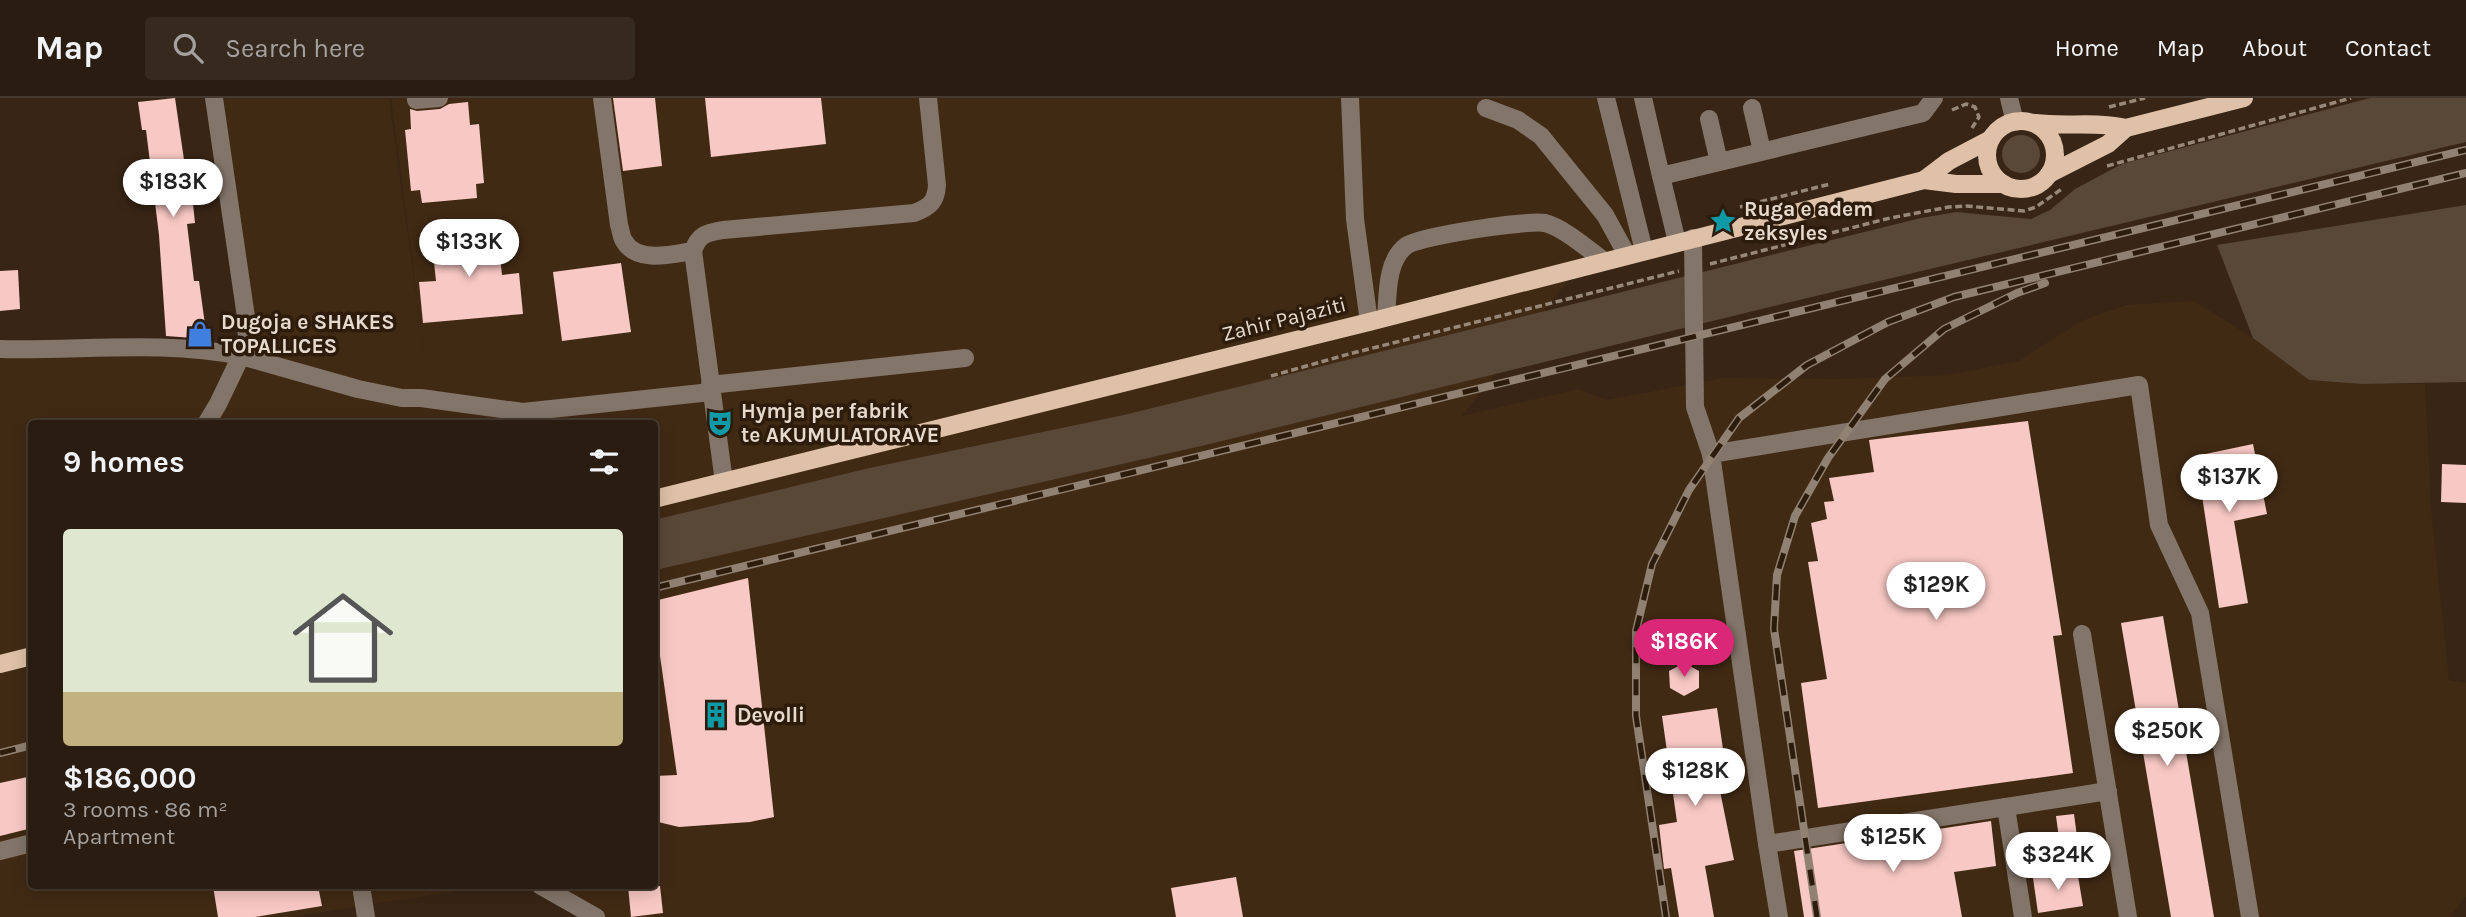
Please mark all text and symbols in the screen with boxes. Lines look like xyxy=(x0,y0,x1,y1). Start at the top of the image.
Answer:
search box xyxy=(145,17,635,80)
text: Map xyxy=(35,29,103,67)
icon: search xyxy=(169,29,207,67)
text: Search here xyxy=(225,33,365,64)
text: Home xyxy=(2055,34,2119,62)
text: Map xyxy=(2157,34,2204,62)
text: About xyxy=(2242,34,2307,62)
text: Contact xyxy=(2345,34,2431,62)
pin: $183K xyxy=(124,159,222,219)
text: $183K xyxy=(139,168,207,195)
place label: Ruga e adem zeksyles xyxy=(1744,197,1873,245)
place icon: Ruga e adem zeksyles xyxy=(1708,206,1738,236)
pin: $133K xyxy=(420,220,518,279)
text: $133K xyxy=(435,228,503,255)
street label: Zahir Pajaziti xyxy=(1219,292,1349,346)
place label: Dugoja e SHAKES TOPALLICES xyxy=(221,310,395,358)
shop icon: Dugoja e SHAKES TOPALLICES xyxy=(185,319,215,349)
place label: Hymja per fabrik te AKUMULATORAVE xyxy=(741,399,939,447)
theatre icon: Hymja per fabrik te AKUMULATORAVE xyxy=(705,408,735,438)
icon: filters xyxy=(585,443,623,481)
text: 9 homes xyxy=(63,444,185,480)
pin: $137K xyxy=(2180,454,2278,514)
text: $137K xyxy=(2197,463,2261,490)
pin: $129K xyxy=(1887,562,1985,622)
text: $129K xyxy=(1902,571,1970,598)
icon: home xyxy=(280,575,406,701)
pin: $186K xyxy=(1635,620,1733,679)
text: $186K xyxy=(1650,628,1718,655)
building icon: Devolli xyxy=(701,700,731,730)
place label: Devolli xyxy=(737,703,805,727)
pin: $250K xyxy=(2118,708,2216,768)
text: $250K xyxy=(2131,717,2203,744)
pin: $128K xyxy=(1646,748,1744,808)
text: $128K xyxy=(1661,757,1729,784)
text: $186,000 xyxy=(63,760,197,796)
text: 3 rooms · 86 m² xyxy=(63,796,228,823)
pin: $125K xyxy=(1844,814,1942,874)
text: Apartment xyxy=(63,823,175,850)
text: $125K xyxy=(1860,823,1926,850)
pin: $324K xyxy=(2009,832,2107,892)
text: $324K xyxy=(2022,841,2094,868)

